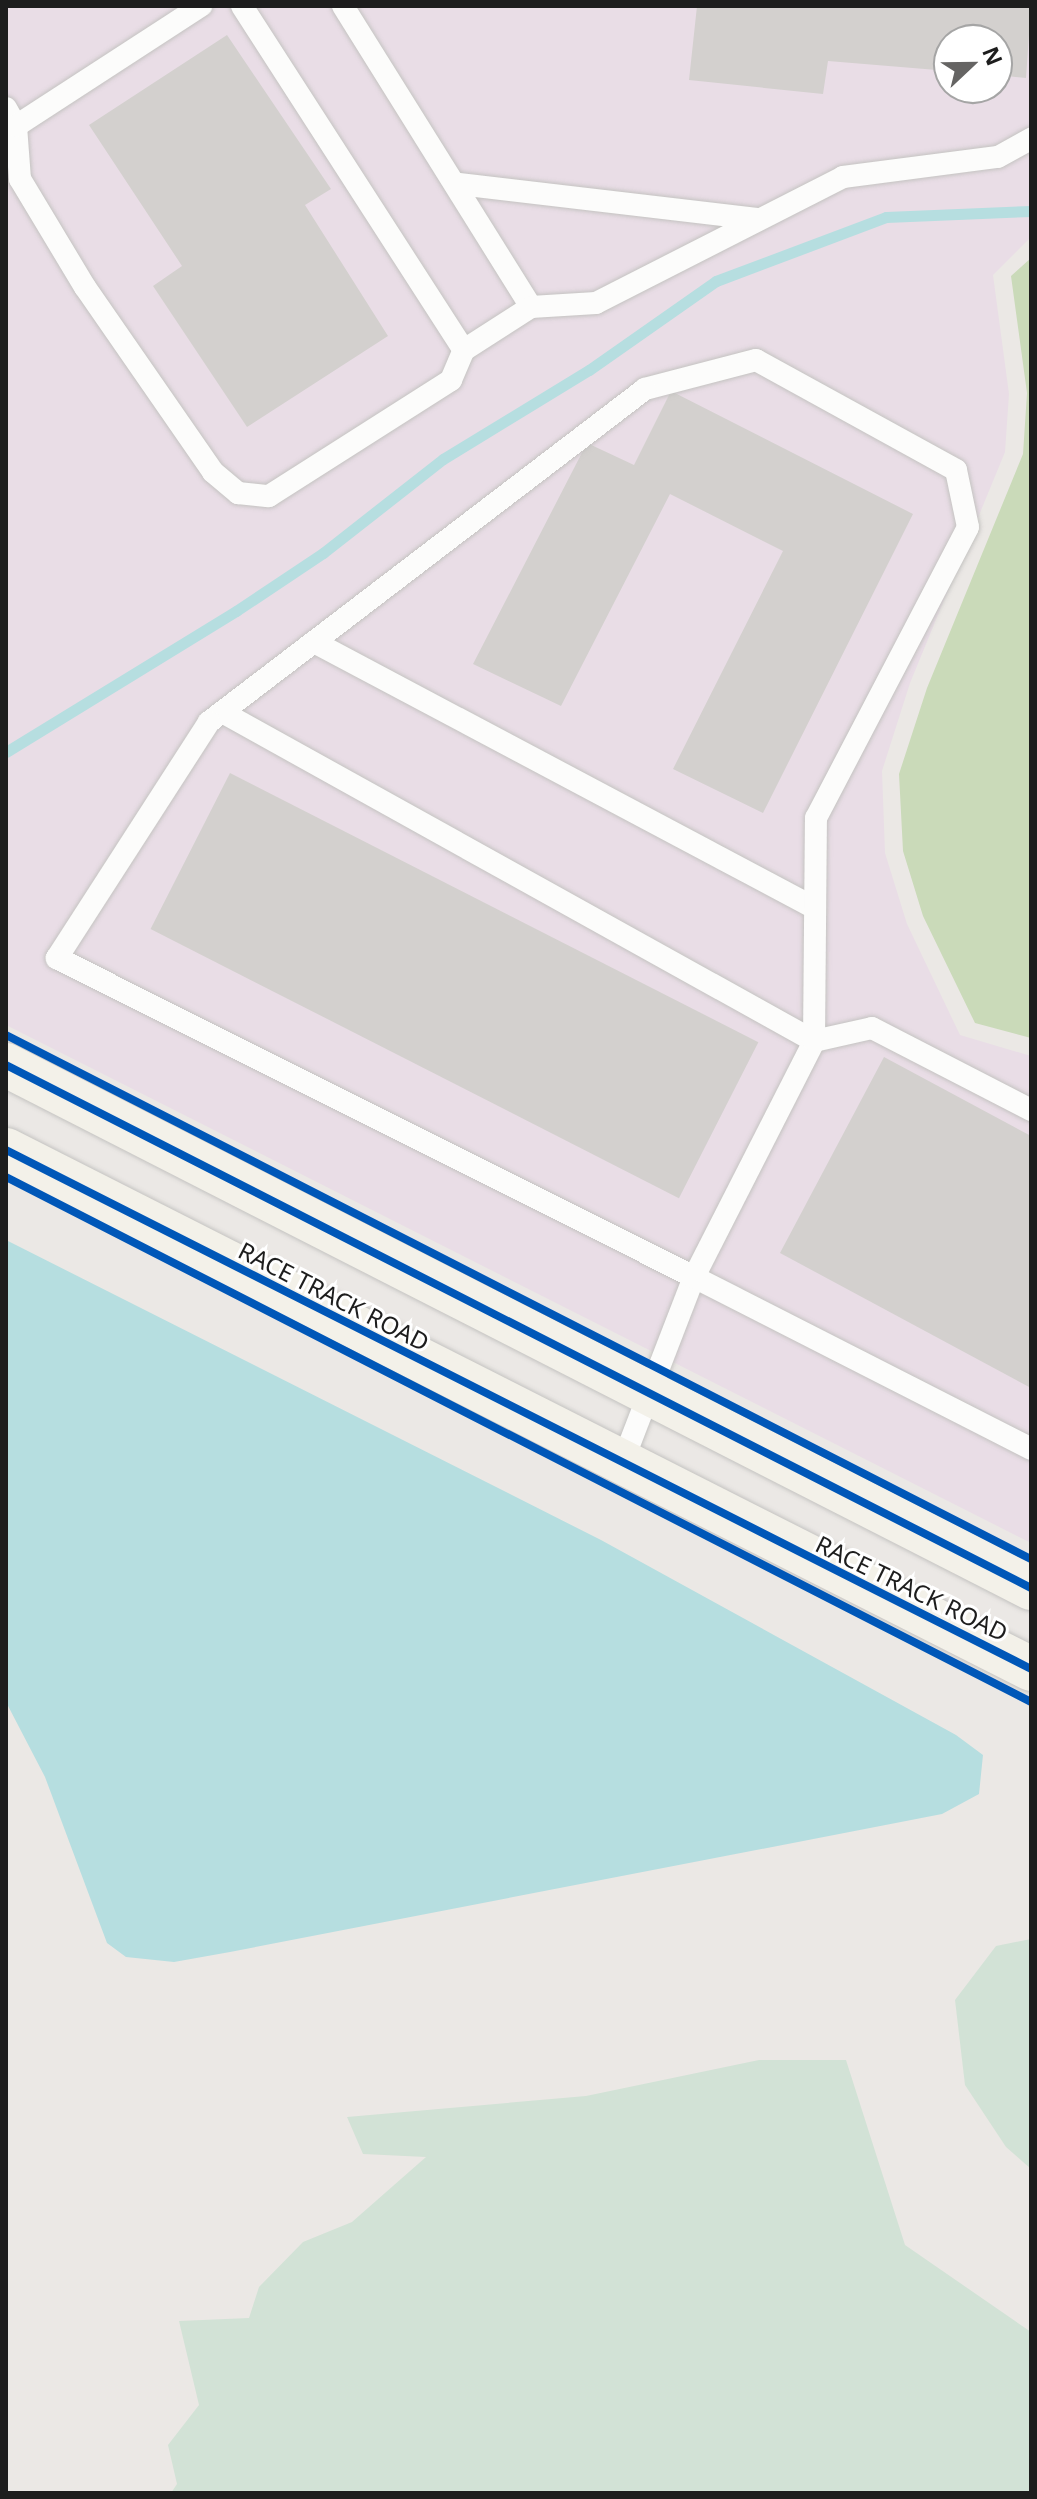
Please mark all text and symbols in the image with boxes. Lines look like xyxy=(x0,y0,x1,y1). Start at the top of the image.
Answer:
north arrow xyxy=(933,24,1013,104)
text: N xyxy=(976,42,1011,70)
street label: RACE TRACK ROAD xyxy=(234,1236,434,1356)
street label: RACE TRACK ROAD xyxy=(811,1529,1013,1647)

